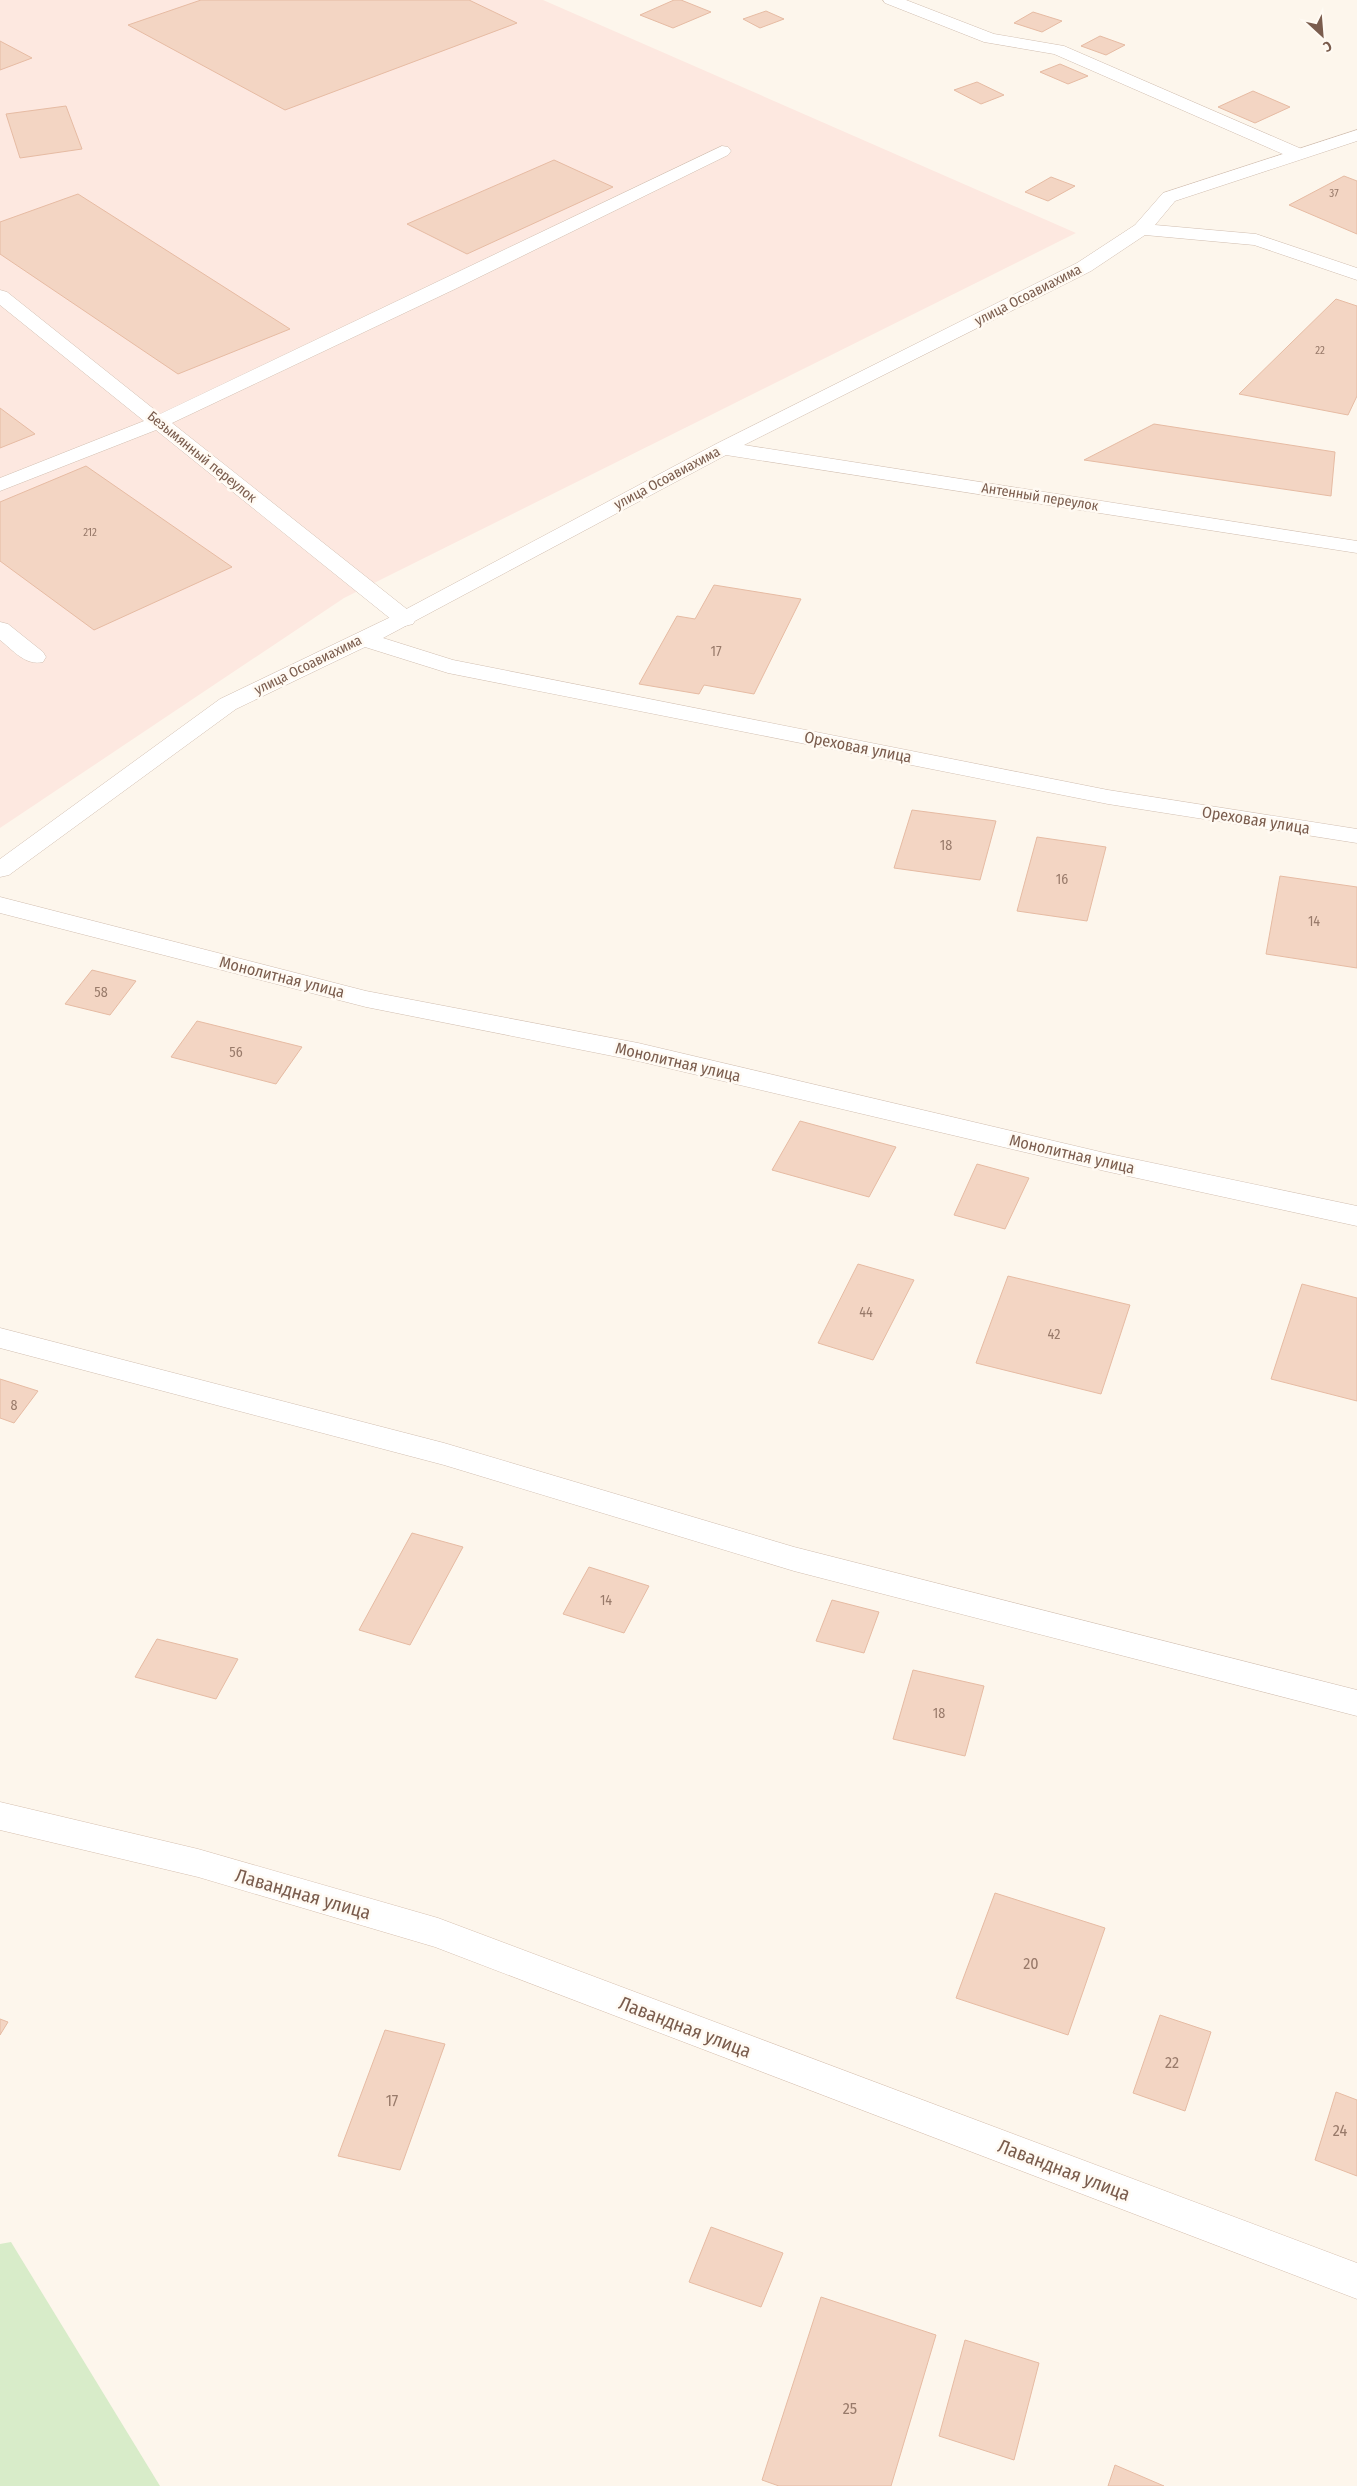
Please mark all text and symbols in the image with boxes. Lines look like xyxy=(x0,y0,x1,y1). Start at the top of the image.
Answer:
north arrow xyxy=(1297,10,1347,60)
text: С xyxy=(1320,37,1335,56)
house number: 37 xyxy=(1329,187,1339,200)
street label: улица Осоавиахима xyxy=(972,261,1084,329)
house number: 22 xyxy=(1315,344,1325,357)
street label: Безымянный переулок xyxy=(144,408,260,507)
street label: улица Осоавиахима xyxy=(611,443,723,513)
street label: Антенный переулок xyxy=(980,479,1100,515)
house number: 212 xyxy=(83,526,97,539)
street label: улица Осоавиахима xyxy=(252,632,365,698)
house number: 17 xyxy=(710,643,722,660)
street label: Ореховая улица xyxy=(803,727,914,767)
street label: Ореховая улица xyxy=(1201,802,1312,838)
house number: 18 xyxy=(940,837,952,854)
house number: 16 xyxy=(1056,871,1068,888)
house number: 14 xyxy=(1308,913,1320,930)
street label: Монолитная улица xyxy=(218,952,347,1002)
house number: 58 xyxy=(94,984,108,1001)
street label: Монолитная улица xyxy=(613,1038,743,1086)
house number: 56 xyxy=(229,1044,243,1061)
street label: Монолитная улица xyxy=(1007,1130,1137,1178)
house number: 44 xyxy=(859,1304,873,1321)
house number: 42 xyxy=(1048,1326,1060,1343)
house number: 8 xyxy=(11,1397,18,1414)
house number: 14 xyxy=(600,1592,612,1609)
house number: 18 xyxy=(933,1705,945,1722)
street label: Лавандная улица xyxy=(233,1864,373,1924)
house number: 20 xyxy=(1023,1954,1039,1973)
street label: Лавандная улица xyxy=(616,1991,754,2063)
house number: 22 xyxy=(1165,2053,1179,2072)
house number: 17 xyxy=(386,2091,399,2110)
house number: 24 xyxy=(1333,2121,1347,2140)
street label: Лавандная улица xyxy=(995,2134,1133,2206)
house number: 25 xyxy=(843,2399,857,2418)

